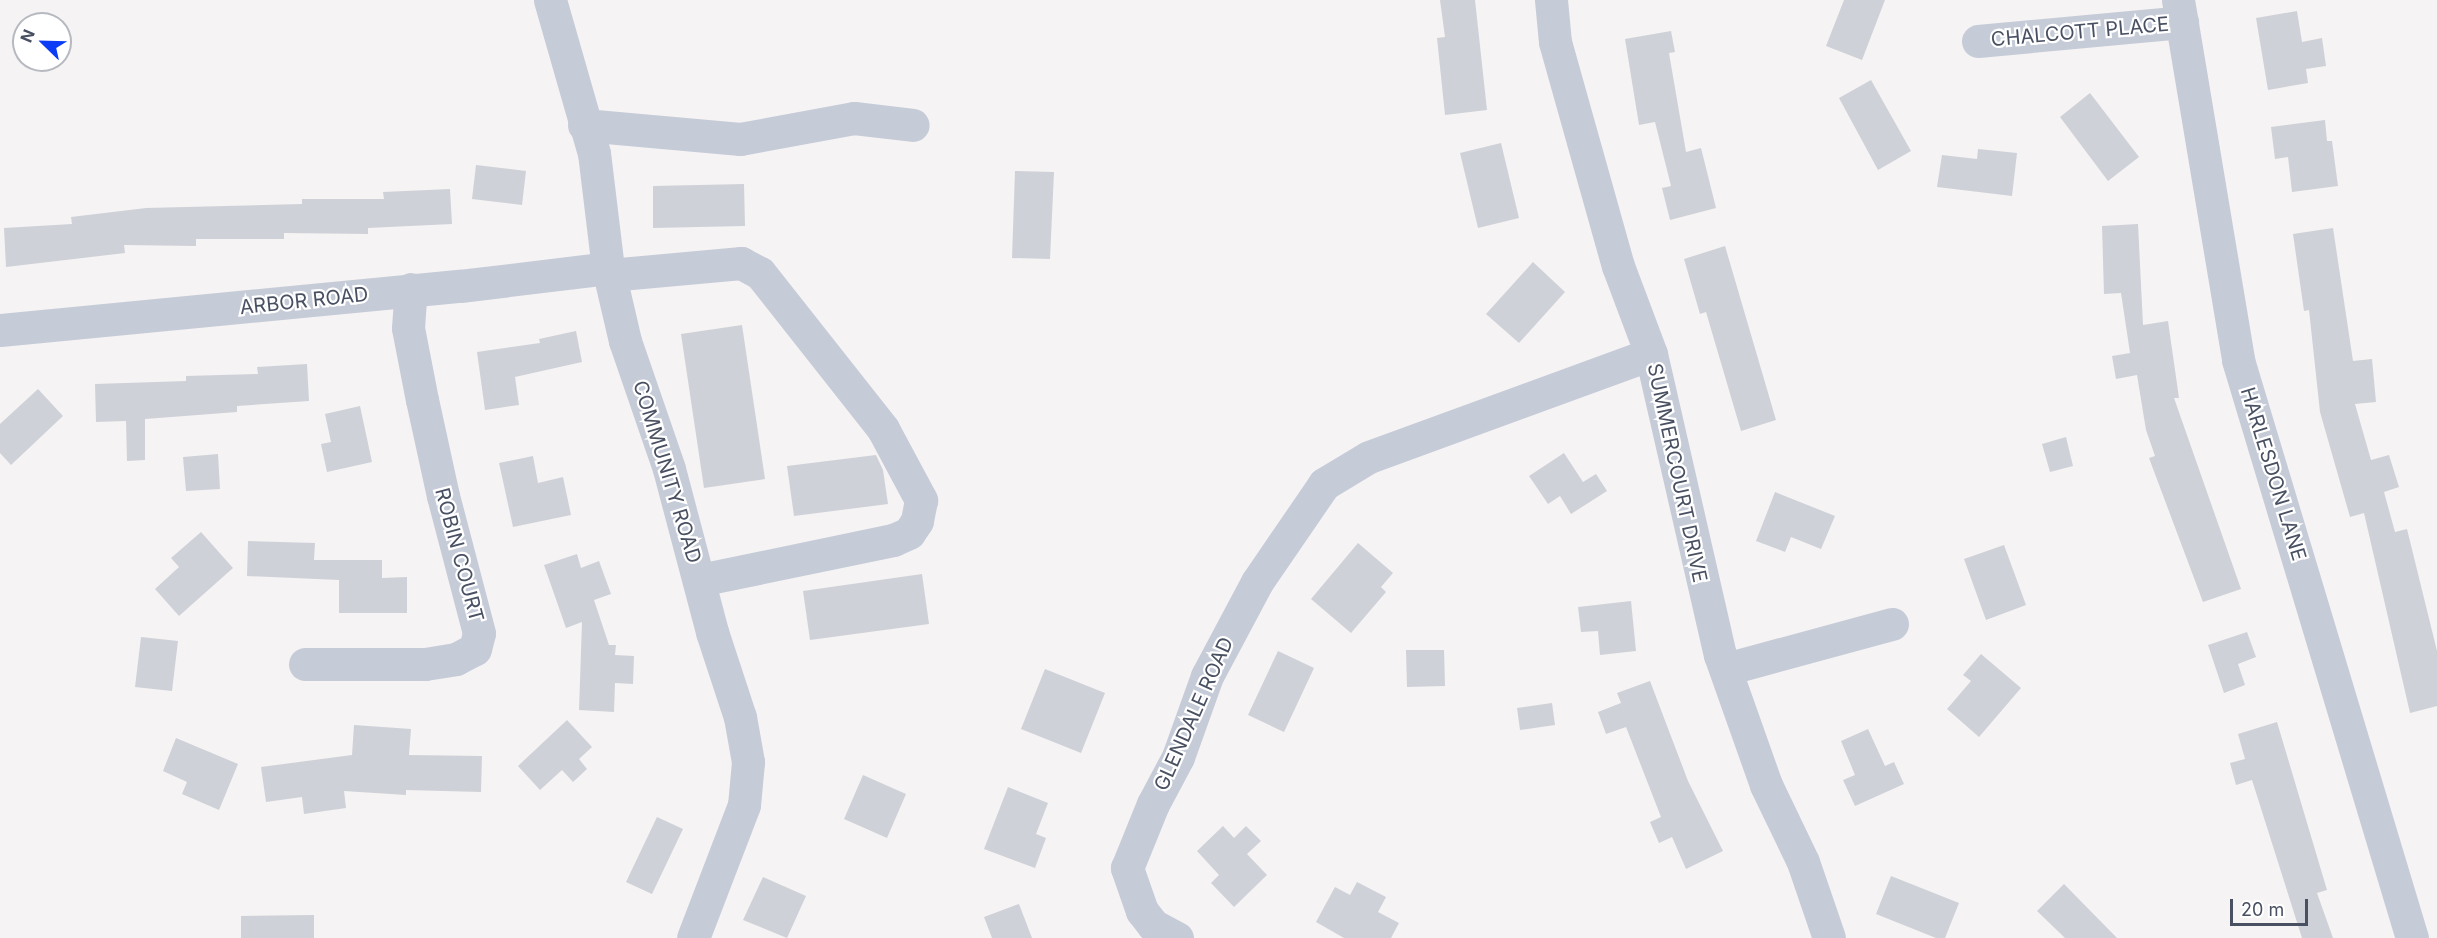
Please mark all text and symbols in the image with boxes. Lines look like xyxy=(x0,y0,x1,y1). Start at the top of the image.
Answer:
north arrow xyxy=(12,12,72,72)
street label: CHALCOTT PLACE xyxy=(1990,12,2170,52)
text: N xyxy=(16,26,39,45)
street label: ARBOR ROAD xyxy=(238,282,370,320)
street label: SUMMERCOURT DRIVE xyxy=(1642,361,1712,585)
street label: COMMUNITY ROAD xyxy=(628,378,706,566)
street label: HARLESDON LANE xyxy=(2235,384,2311,564)
street label: ROBIN COURT xyxy=(430,485,488,625)
street label: GLENDALE ROAD xyxy=(1149,634,1239,794)
scale bar xyxy=(2233,887,2311,925)
text: 20 m xyxy=(2241,899,2284,920)

